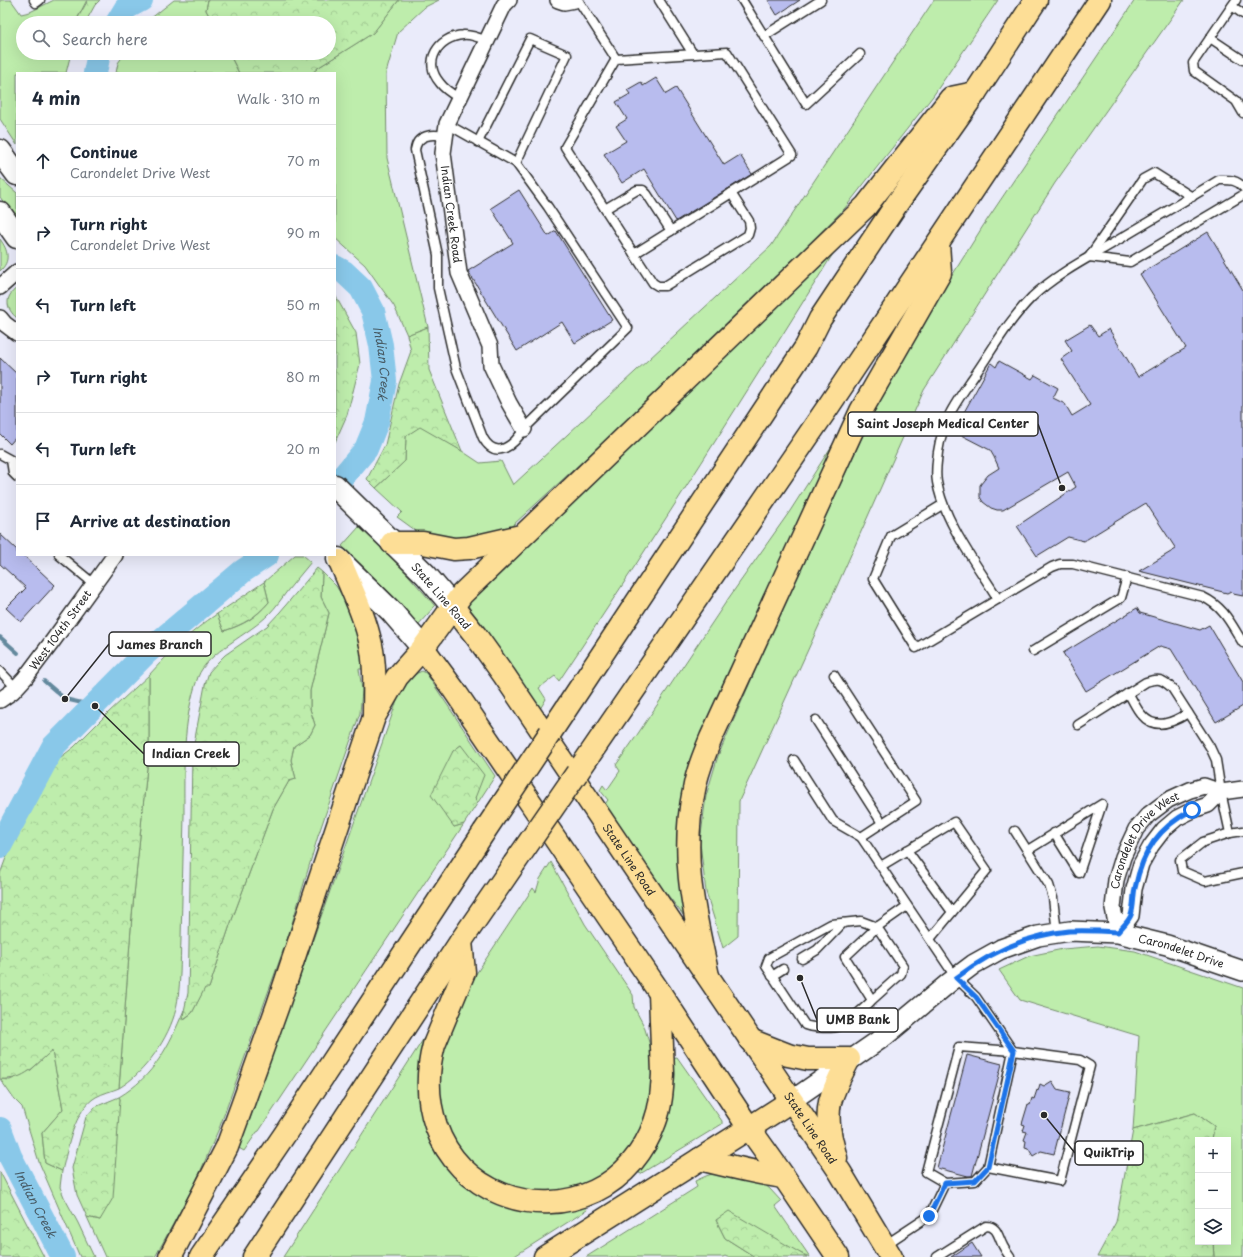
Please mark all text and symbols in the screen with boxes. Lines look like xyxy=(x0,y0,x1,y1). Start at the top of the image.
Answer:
search box xyxy=(16,16,336,60)
icon: search xyxy=(30,27,52,49)
text: Search here xyxy=(62,27,148,50)
text: 4 min xyxy=(32,85,80,111)
text: Walk · 310 m xyxy=(237,89,320,108)
text: Continue xyxy=(70,140,138,163)
icon: ahead xyxy=(32,150,54,172)
text: 70 m xyxy=(287,151,320,170)
text: Carondelet Drive West xyxy=(70,163,210,182)
street label: Indian Creek Road xyxy=(437,164,467,264)
text: Turn right xyxy=(70,212,147,235)
icon: right xyxy=(32,222,54,244)
text: 90 m xyxy=(287,223,320,242)
text: Carondelet Drive West xyxy=(70,235,210,254)
text: Turn left xyxy=(70,293,136,316)
icon: left xyxy=(32,294,54,316)
text: 50 m xyxy=(286,295,320,314)
water label: Indian Creek xyxy=(369,324,395,403)
text: Turn right xyxy=(70,365,147,388)
icon: right xyxy=(32,366,54,388)
text: 80 m xyxy=(286,367,320,386)
callout: Saint Joseph Medical Center xyxy=(848,412,1038,436)
text: Saint Joseph Medical Center xyxy=(857,414,1030,432)
text: Turn left xyxy=(70,437,136,460)
icon: left xyxy=(32,438,54,460)
text: 20 m xyxy=(286,439,320,458)
text: Arrive at destination xyxy=(70,509,231,532)
icon: arrive xyxy=(32,510,54,532)
street label: State Line Road xyxy=(407,558,475,633)
street label: West 104th Street xyxy=(25,586,95,674)
callout: James Branch xyxy=(109,632,211,656)
text: James Branch xyxy=(117,635,203,653)
callout: Indian Creek xyxy=(144,742,239,766)
text: Indian Creek xyxy=(152,744,230,762)
street label: Carondelet Drive West xyxy=(1106,787,1182,890)
route start xyxy=(1183,801,1201,819)
street label: State Line Road xyxy=(599,820,660,899)
street label: Carondelet Drive xyxy=(1137,929,1227,972)
callout: UMB Bank xyxy=(817,1008,898,1032)
text: UMB Bank xyxy=(826,1010,890,1028)
street label: State Line Road xyxy=(780,1088,841,1167)
map controls xyxy=(1195,1137,1231,1245)
button: + xyxy=(1195,1137,1231,1173)
callout: QuikTrip xyxy=(1075,1141,1143,1165)
text: QuikTrip xyxy=(1083,1143,1135,1161)
water label: Indian Creek xyxy=(11,1166,62,1242)
button: − xyxy=(1195,1173,1231,1209)
route end xyxy=(920,1207,938,1225)
button: layers xyxy=(1195,1209,1231,1245)

